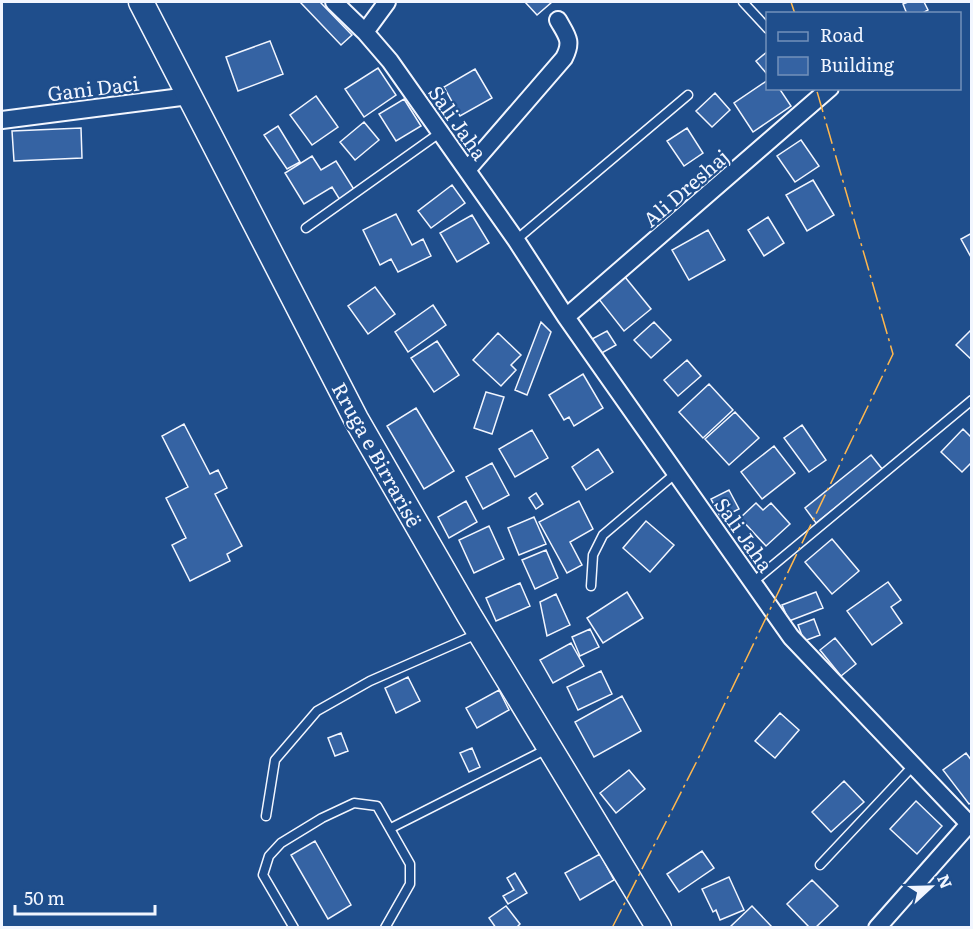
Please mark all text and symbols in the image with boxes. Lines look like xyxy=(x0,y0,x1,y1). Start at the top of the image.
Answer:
legend xyxy=(766,12,961,90)
text: Road xyxy=(820,21,864,48)
text: Building xyxy=(820,51,895,78)
street label: Gani Daci xyxy=(45,66,141,108)
street label: Sali Jaha xyxy=(422,79,496,166)
street label: Ali Dreshaj xyxy=(635,141,735,233)
street label: Rruga e Birrarisë xyxy=(326,376,430,532)
street label: Sali Jaha xyxy=(708,491,782,578)
north arrow xyxy=(901,857,961,917)
text: N xyxy=(932,870,959,892)
scale bar xyxy=(15,878,154,916)
text: 50 m xyxy=(24,884,65,911)

